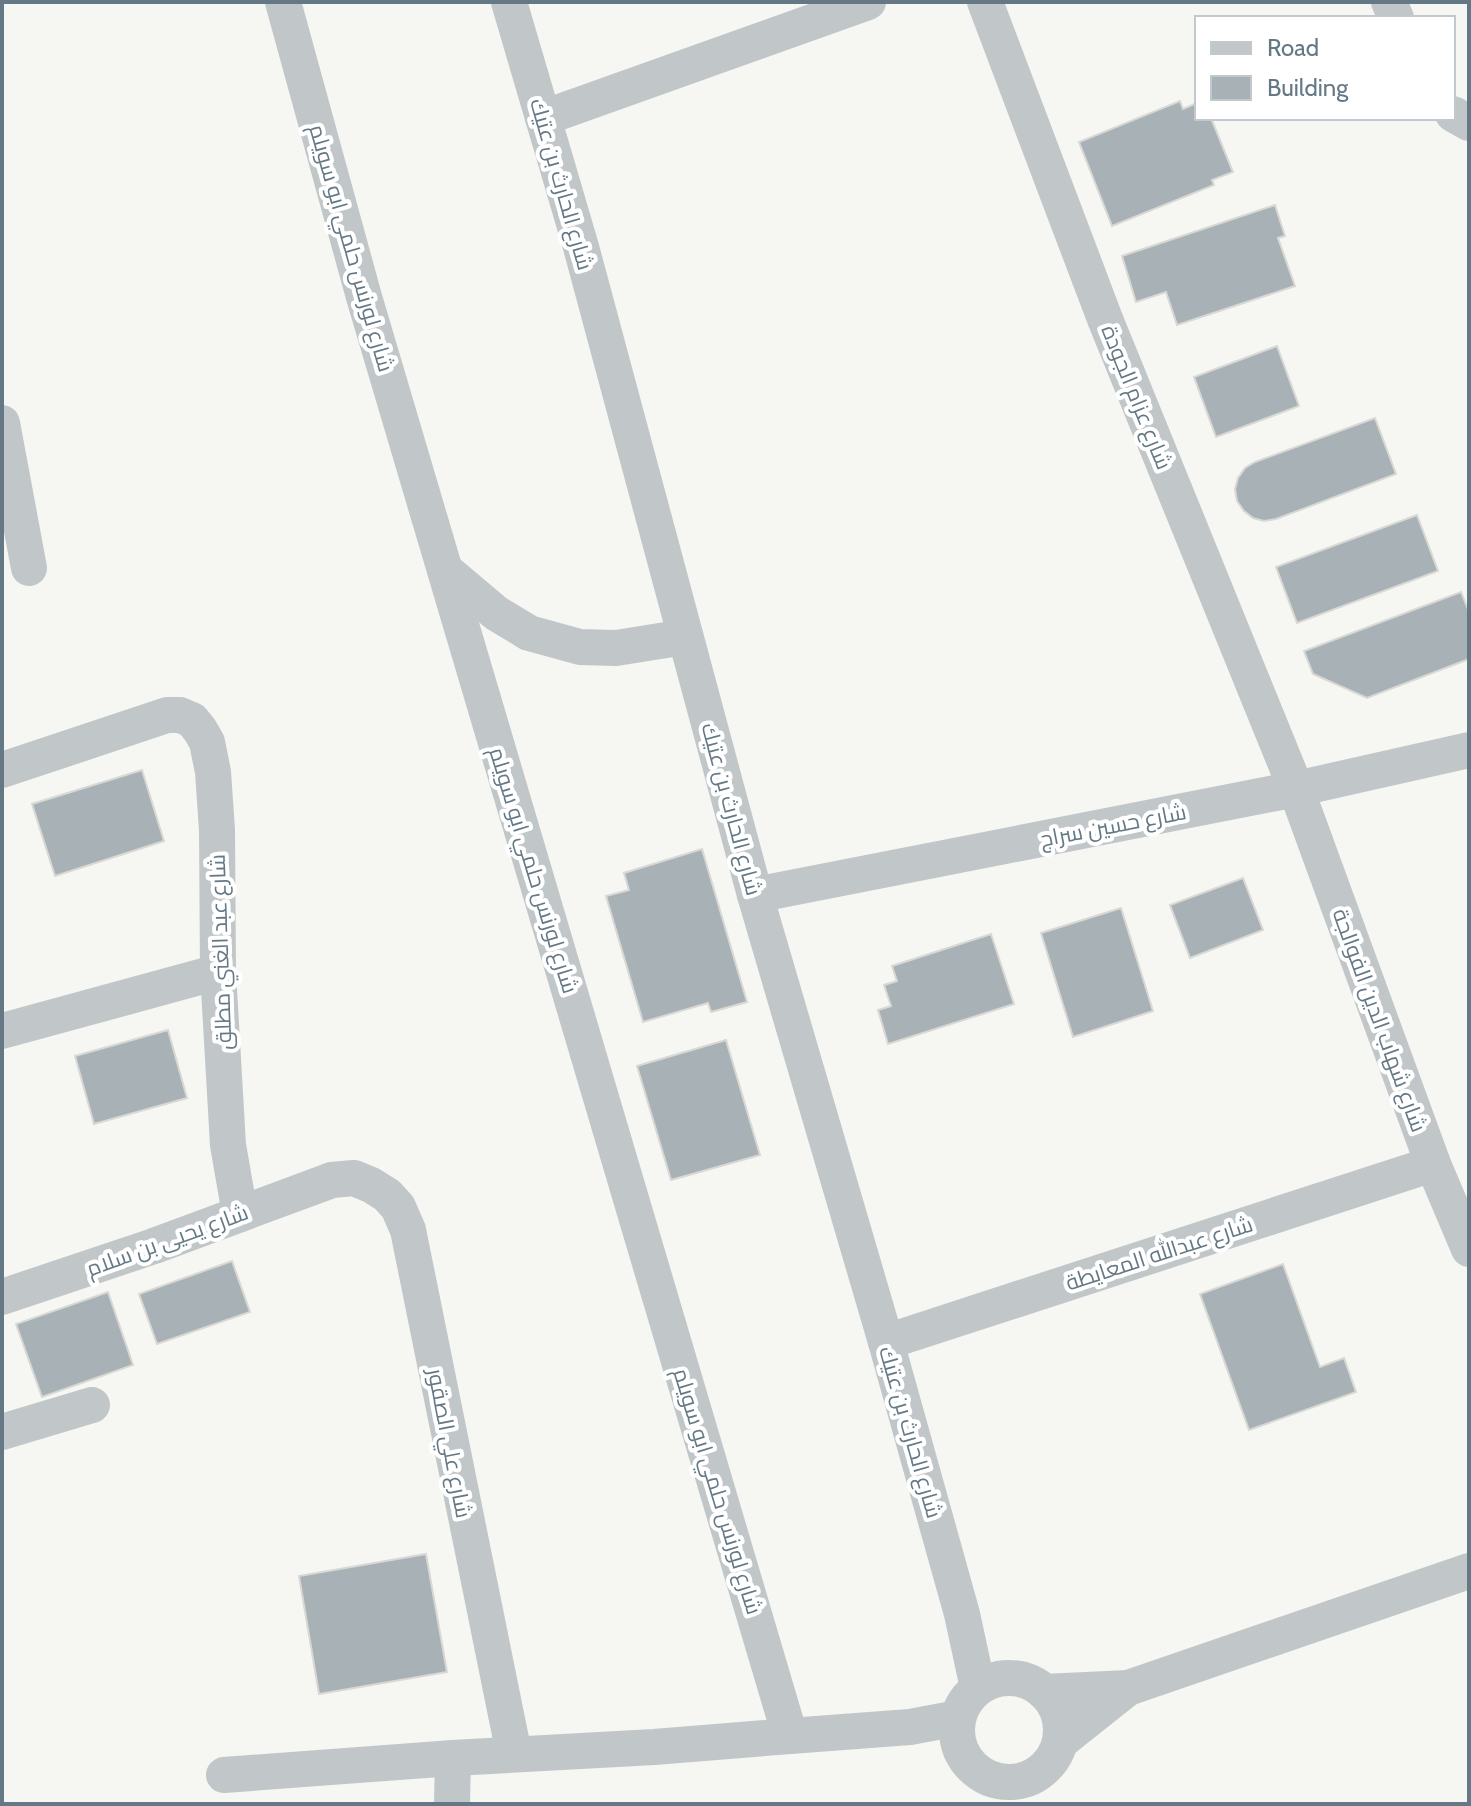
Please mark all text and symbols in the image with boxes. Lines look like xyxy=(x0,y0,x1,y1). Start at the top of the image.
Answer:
legend xyxy=(1195,16,1455,120)
text: Road xyxy=(1267,33,1319,62)
text: Building xyxy=(1267,73,1349,102)
street label: شارع الحارث بن عتيك xyxy=(523,95,599,273)
street label: شارع لورنس حلمي ابو سويلم xyxy=(300,121,400,376)
street label: شارع عزام الجودة xyxy=(1093,321,1178,474)
street label: شارع الحارث بن عتيك xyxy=(695,720,768,899)
street label: شارع لورنس حلمي ابو سويلم xyxy=(480,744,584,997)
street label: شارع حسين سراج xyxy=(1038,798,1189,854)
street label: شارع عبد الغني مطلق xyxy=(204,853,240,1050)
street label: شارع شهاب الدين الفوالجة xyxy=(1326,905,1433,1136)
street label: شارع يحيى بن سلام xyxy=(82,1199,253,1284)
street label: شارع عبدالله المعايطة xyxy=(1062,1210,1256,1297)
street label: شارع الحارث بن عتيك xyxy=(872,1343,948,1521)
street label: شارع علي الصقور xyxy=(418,1364,477,1521)
street label: شارع لورنس حلمي ابو سويلم xyxy=(664,1365,768,1618)

